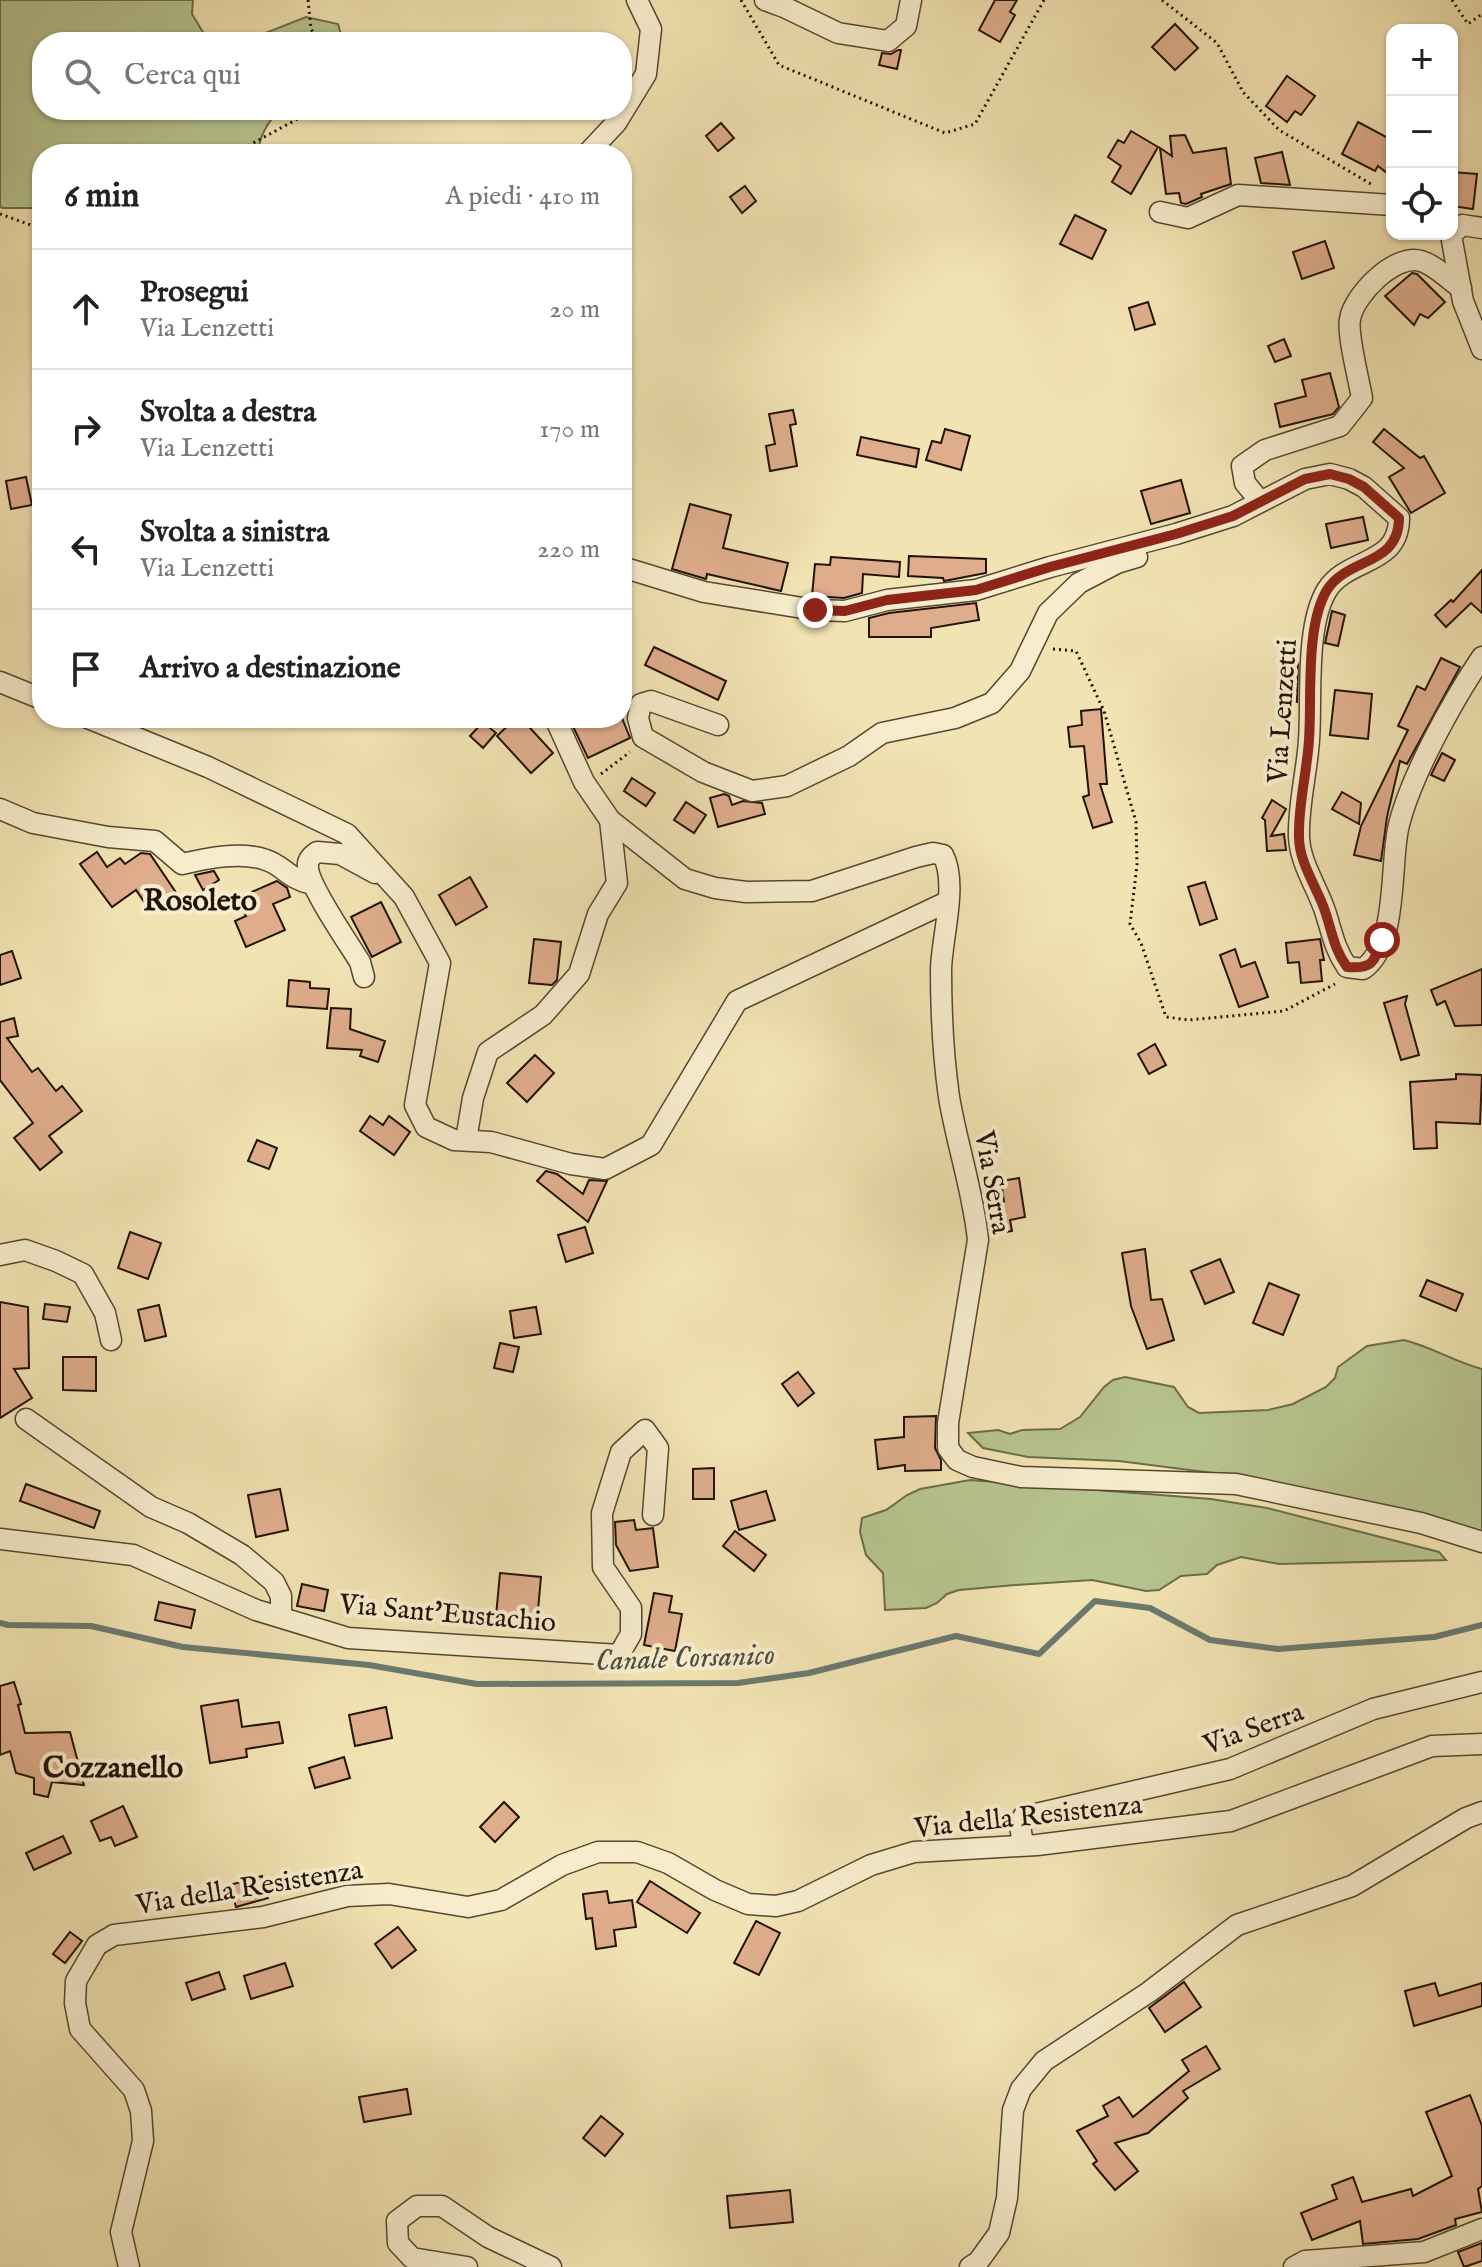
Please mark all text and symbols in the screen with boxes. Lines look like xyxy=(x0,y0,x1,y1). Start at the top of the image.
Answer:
map controls xyxy=(1386,24,1458,240)
button: + xyxy=(1386,24,1458,96)
search box xyxy=(32,32,632,120)
icon: search xyxy=(60,54,104,98)
text: Cerca qui xyxy=(124,57,241,95)
button: − xyxy=(1386,96,1458,168)
button: locate xyxy=(1386,168,1458,240)
text: 6 min xyxy=(64,175,139,218)
text: A piedi · 410 m xyxy=(445,180,600,213)
text: Prosegui xyxy=(140,274,249,312)
icon: ahead xyxy=(64,287,108,331)
text: 20 m xyxy=(549,293,600,326)
text: Via Lenzetti xyxy=(140,312,274,345)
text: Svolta a destra xyxy=(140,394,316,432)
icon: right xyxy=(64,407,108,451)
text: 170 m xyxy=(540,413,600,446)
text: Via Lenzetti xyxy=(140,432,274,465)
text: Svolta a sinistra xyxy=(140,514,329,552)
icon: left xyxy=(64,527,108,571)
text: 220 m xyxy=(537,533,600,566)
text: Via Lenzetti xyxy=(140,552,274,585)
route end xyxy=(797,592,833,628)
street label: Via Lenzetti xyxy=(1261,638,1306,785)
icon: arrive xyxy=(64,647,108,691)
text: Arrivo a destinazione xyxy=(140,650,401,688)
district label: Rosoleto xyxy=(143,883,257,921)
route start xyxy=(1364,922,1400,958)
street label: Via Serra xyxy=(965,1127,1018,1238)
street label: Via Sant'Eustachio xyxy=(337,1587,558,1641)
water label: Canale Corsanico xyxy=(595,1637,775,1681)
street label: Via Serra xyxy=(1198,1695,1309,1764)
district label: Cozzanello xyxy=(43,1750,183,1788)
street label: Via della Resistenza xyxy=(912,1788,1145,1847)
street label: Via della Resistenza xyxy=(133,1853,366,1924)

